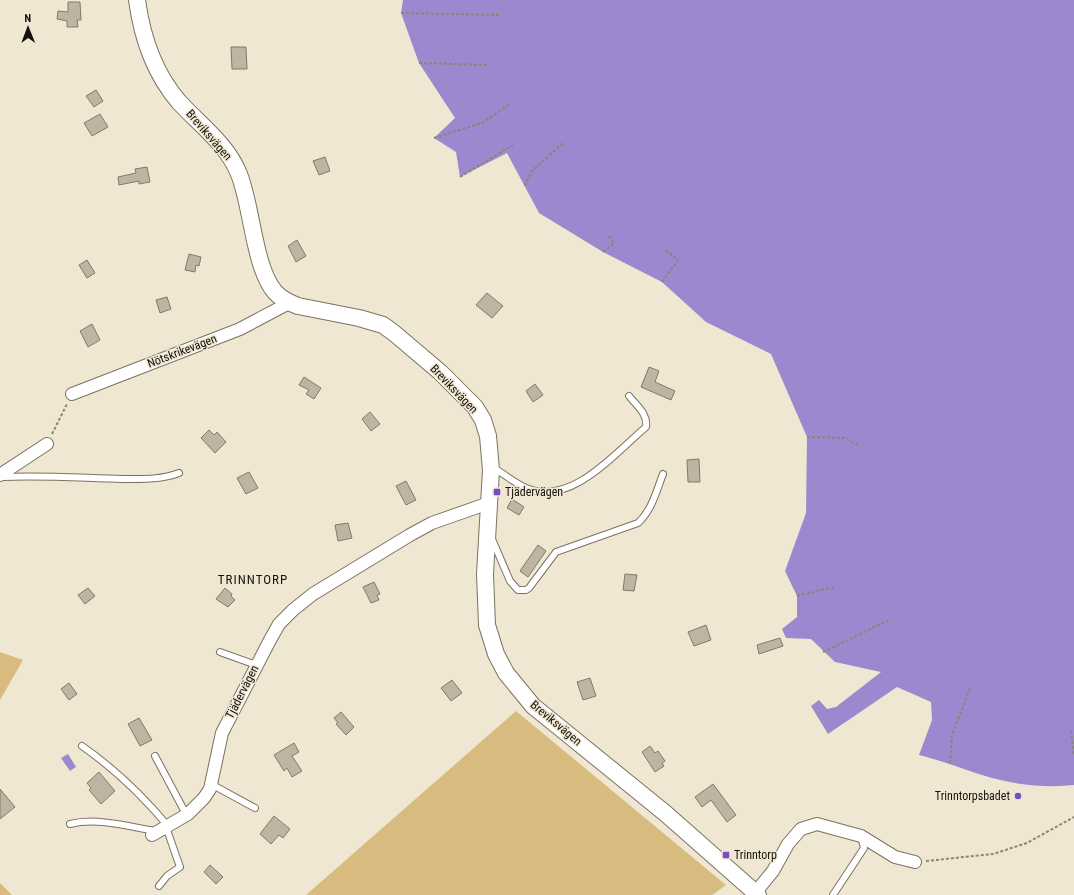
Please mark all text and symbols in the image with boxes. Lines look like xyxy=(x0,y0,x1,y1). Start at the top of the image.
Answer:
north arrow xyxy=(8,8,48,48)
text: N xyxy=(24,12,32,25)
street label: Breviksvägen xyxy=(183,107,235,163)
street label: Nötskrikevägen xyxy=(145,331,219,371)
street label: Breviksvägen xyxy=(427,362,481,416)
place label: Tjädervägen xyxy=(505,485,563,499)
marker: Tjädervägen xyxy=(492,487,502,497)
district label: TRINNTORP xyxy=(218,572,288,587)
street label: Tjädervägen xyxy=(223,663,262,721)
street label: Breviksvägen xyxy=(528,698,585,749)
place label: Trinntorpsbadet xyxy=(935,789,1010,803)
marker: Trinntorpsbadet xyxy=(1013,791,1023,801)
place label: Trinntorp xyxy=(734,848,777,862)
marker: Trinntorp xyxy=(721,850,731,860)

